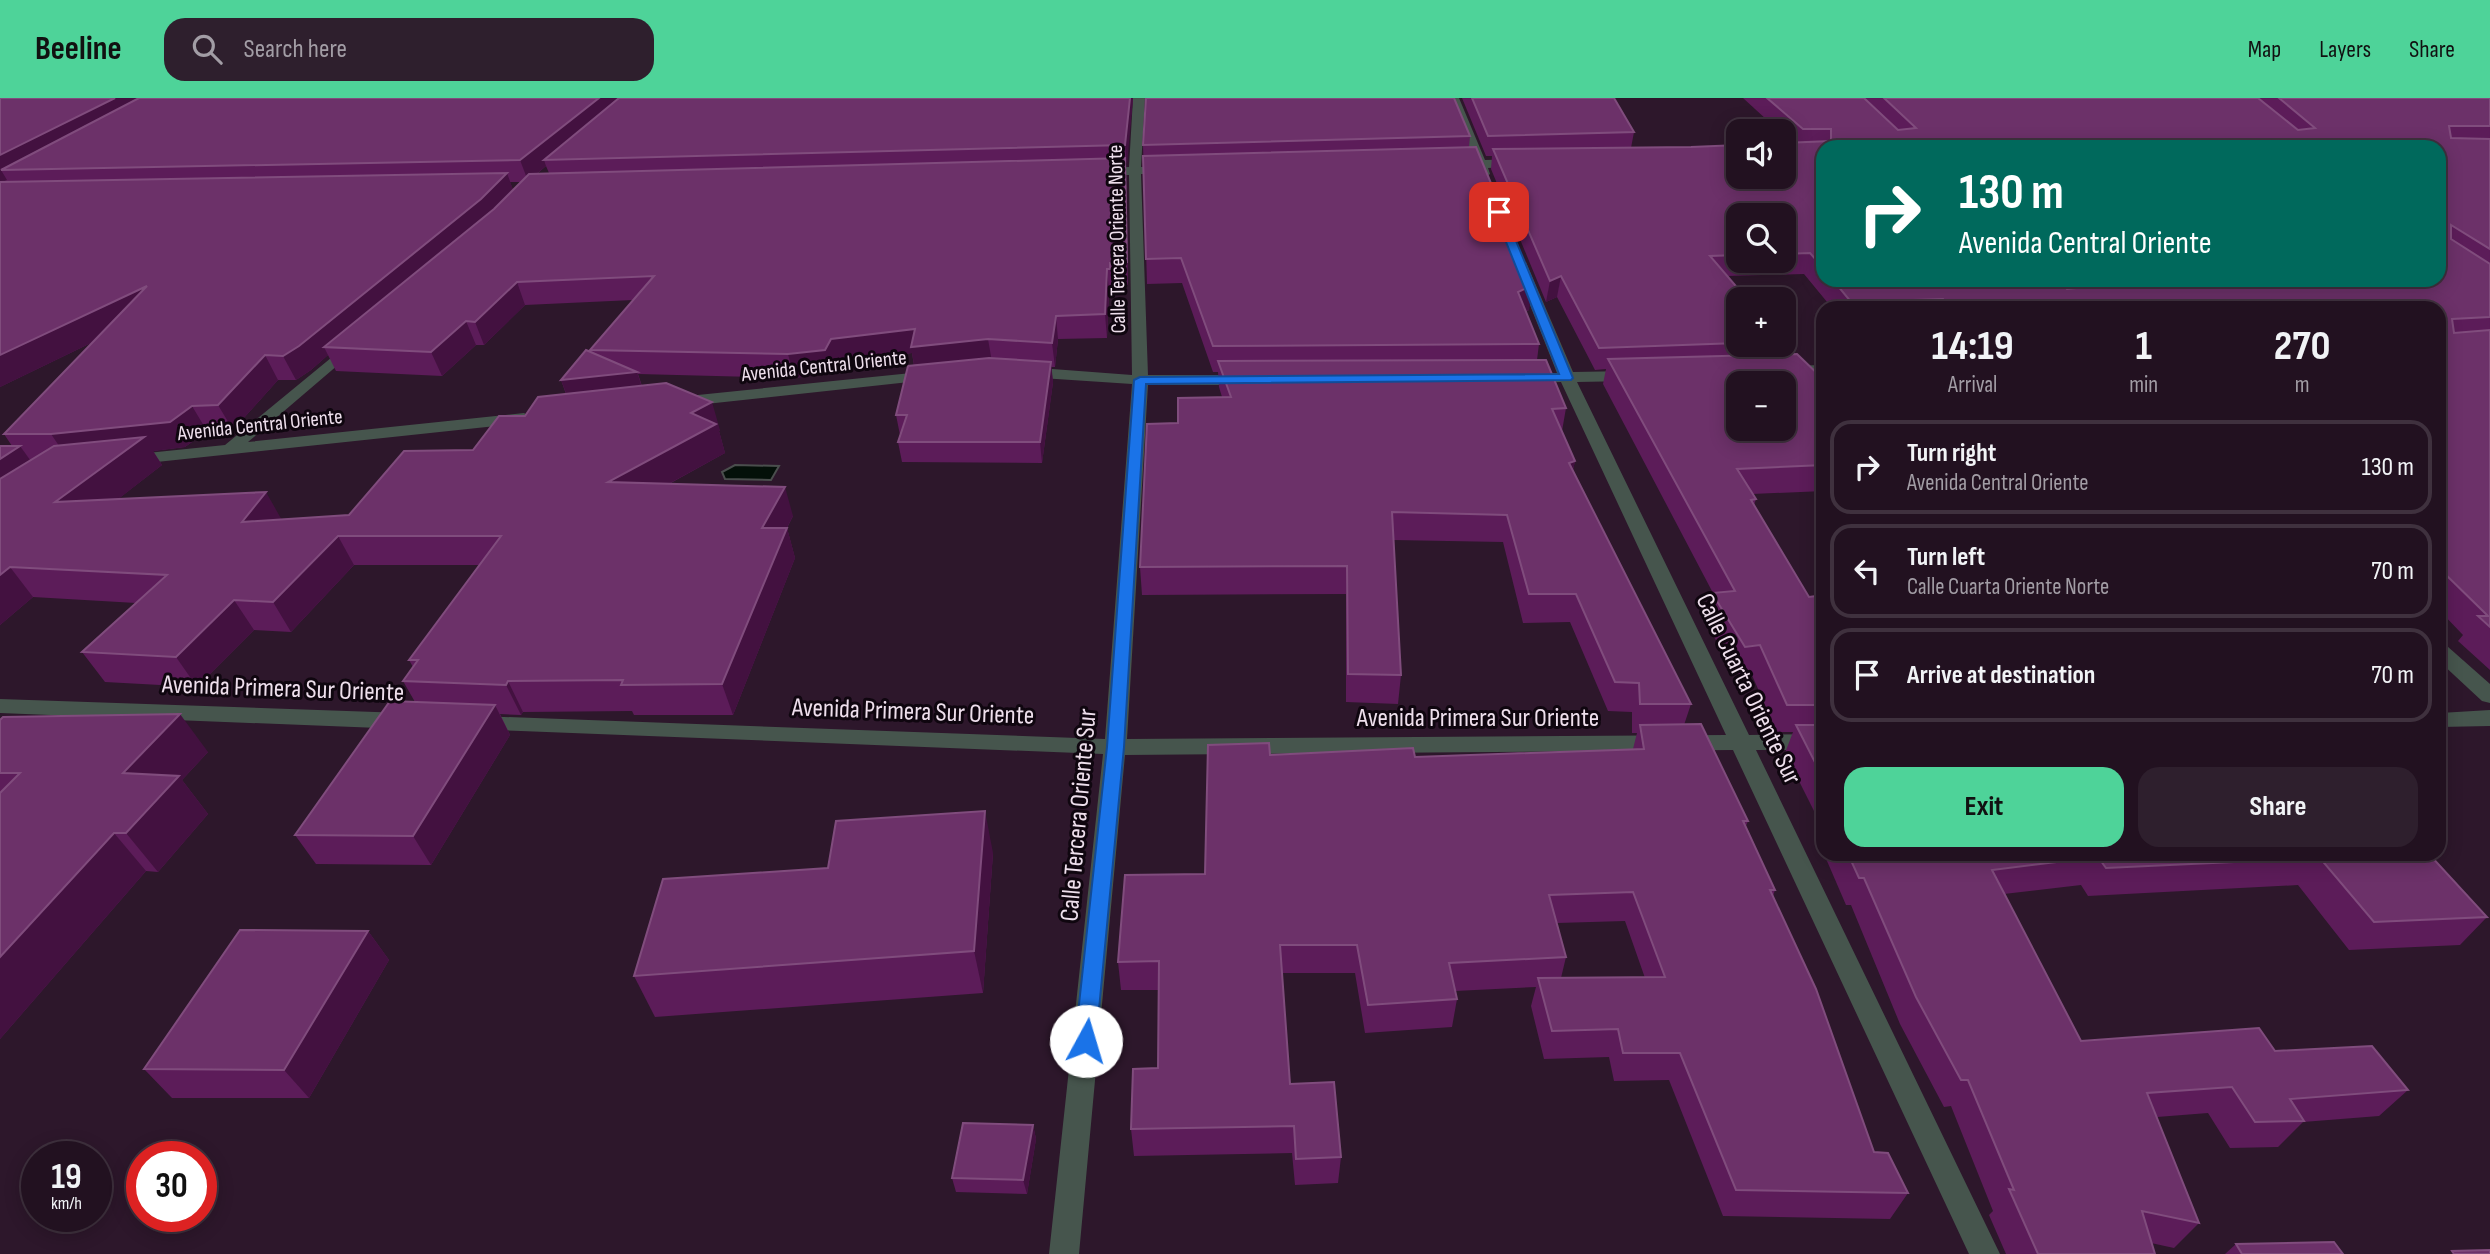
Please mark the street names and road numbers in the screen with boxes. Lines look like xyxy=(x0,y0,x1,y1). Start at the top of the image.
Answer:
street label: Calle Tercera Oriente Norte xyxy=(1103,144,1131,334)
street label: Avenida Central Oriente xyxy=(739,345,908,387)
street label: Avenida Central Oriente xyxy=(175,404,344,446)
street label: Calle Cuarta Oriente Sur xyxy=(1688,589,1808,790)
street label: Avenida Primera Sur Oriente xyxy=(160,669,405,709)
street label: Avenida Primera Sur Oriente xyxy=(790,692,1035,732)
street label: Avenida Primera Sur Oriente xyxy=(1356,703,1599,734)
street label: Calle Tercera Oriente Sur xyxy=(1054,707,1104,923)

